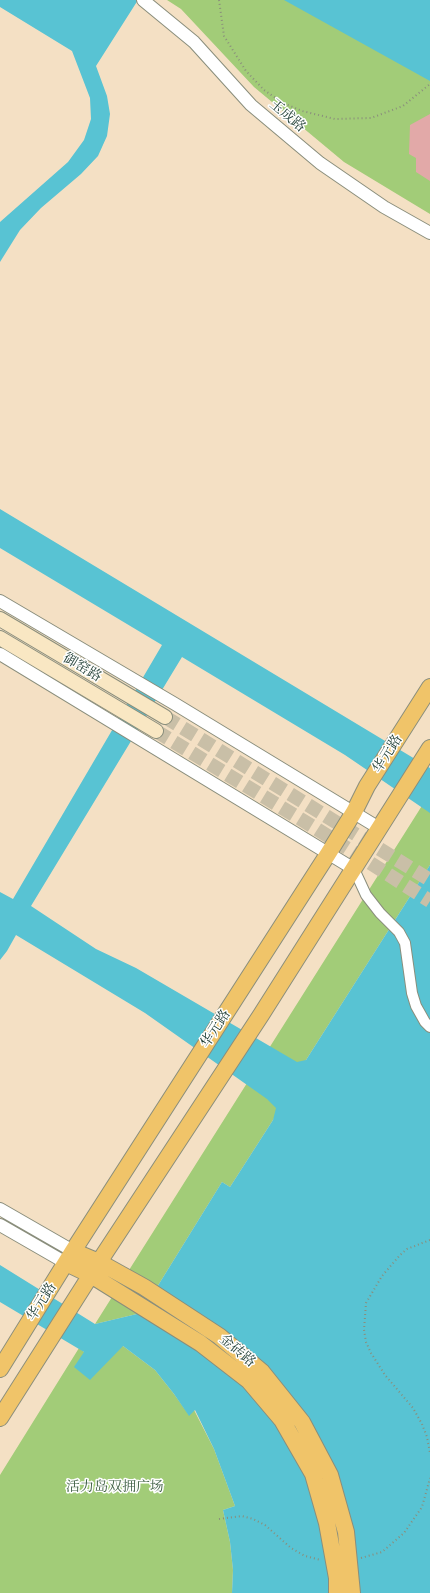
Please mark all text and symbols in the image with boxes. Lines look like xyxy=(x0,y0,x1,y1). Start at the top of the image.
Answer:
street label: 玉成路 xyxy=(266,96,308,136)
street label: 御窑路 xyxy=(60,650,104,686)
street label: 华元路 xyxy=(370,732,406,776)
street label: 华元路 xyxy=(198,1007,234,1051)
street label: 华元路 xyxy=(24,1280,60,1324)
street label: 金砖路 xyxy=(216,1331,258,1371)
park label: 活力岛双拥广场 xyxy=(66,1480,164,1496)

